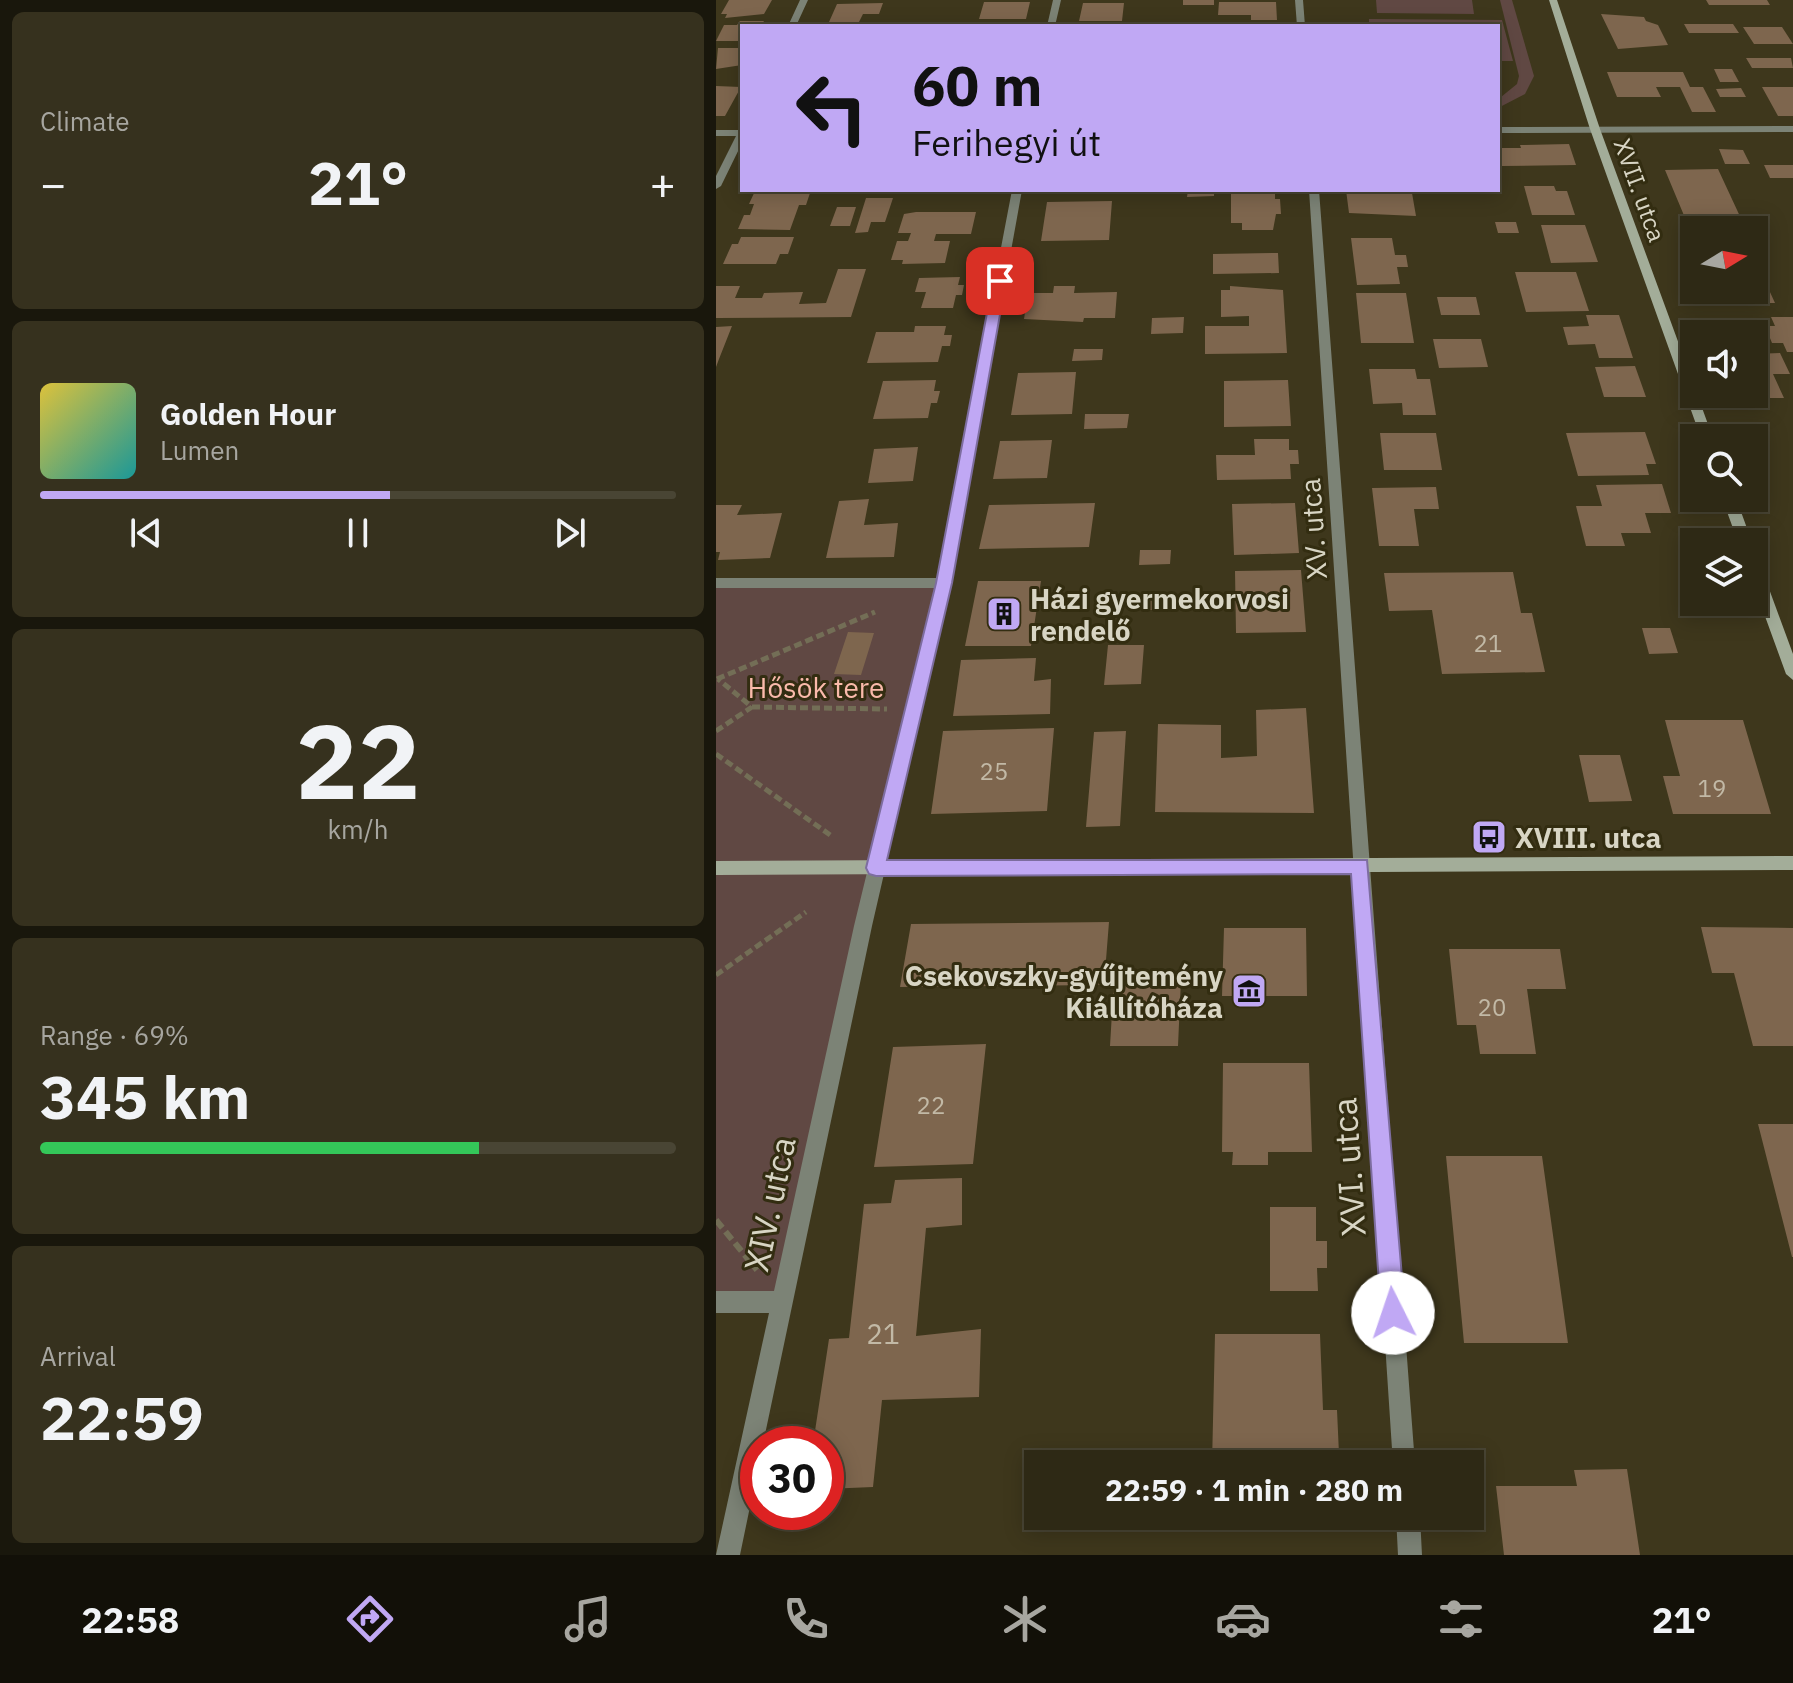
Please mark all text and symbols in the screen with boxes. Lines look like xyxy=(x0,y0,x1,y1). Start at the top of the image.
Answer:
text: 60 m xyxy=(912,49,1042,121)
icon: left xyxy=(780,56,884,160)
text: Climate xyxy=(40,104,130,138)
text: Ferihegyi út xyxy=(912,119,1101,166)
street label: XVII. utca xyxy=(1607,134,1673,246)
text: 21° xyxy=(308,143,408,222)
text: − xyxy=(40,155,66,212)
text: + xyxy=(650,155,676,212)
north arrow xyxy=(1680,216,1768,304)
map controls xyxy=(1680,216,1768,616)
pin xyxy=(966,247,1034,315)
icon: arrive xyxy=(978,259,1022,303)
button: sound xyxy=(1680,320,1768,408)
text: Golden Hour xyxy=(160,394,336,433)
button: search xyxy=(1680,424,1768,512)
text: Lumen xyxy=(160,433,239,467)
street label: XV. utca xyxy=(1291,477,1335,581)
icon: previous xyxy=(124,511,168,555)
icon: pause xyxy=(336,511,380,555)
icon: next xyxy=(548,511,592,555)
button: layers xyxy=(1680,528,1768,616)
place label: Házi gyermekorvosi rendelő xyxy=(1030,580,1289,649)
building icon: Házi gyermekorvosi rendelő xyxy=(985,595,1023,633)
house number: 21 xyxy=(1474,627,1502,659)
park label: Hősök tere xyxy=(748,669,884,706)
text: 22 xyxy=(296,692,420,828)
house number: 25 xyxy=(980,755,1008,787)
house number: 19 xyxy=(1698,772,1726,804)
text: km/h xyxy=(327,812,389,846)
bus stop icon: XVIII. utca xyxy=(1470,818,1508,856)
place label: XVIII. utca xyxy=(1515,819,1661,856)
place label: Csekovszky-gyűjtemény Kiállítóháza xyxy=(905,957,1223,1026)
museum icon: Csekovszky-gyűjtemény Kiállítóháza xyxy=(1230,972,1268,1010)
house number: 20 xyxy=(1478,991,1506,1023)
text: Range · 69% xyxy=(40,1018,189,1052)
text: 345 km xyxy=(40,1057,250,1136)
house number: 22 xyxy=(917,1089,945,1121)
street label: XVI. utca xyxy=(1321,1096,1375,1238)
street label: XIV. utca xyxy=(733,1133,805,1275)
position arrow xyxy=(1351,1271,1435,1355)
house number: 21 xyxy=(866,1315,900,1352)
text: Arrival xyxy=(40,1339,116,1373)
text: 22:59 xyxy=(40,1378,204,1457)
speed limit sign: 30 xyxy=(740,1426,844,1530)
text: 22:59 · 1 min · 280 m xyxy=(1105,1470,1403,1509)
icon: directions xyxy=(342,1591,398,1647)
icon: music xyxy=(560,1591,616,1647)
icon: phone xyxy=(778,1591,834,1647)
icon: climate xyxy=(997,1591,1053,1647)
icon: car xyxy=(1215,1591,1271,1647)
icon: filters xyxy=(1433,1591,1489,1647)
text: 22:58 xyxy=(81,1596,179,1643)
text: 21° xyxy=(1652,1596,1712,1643)

